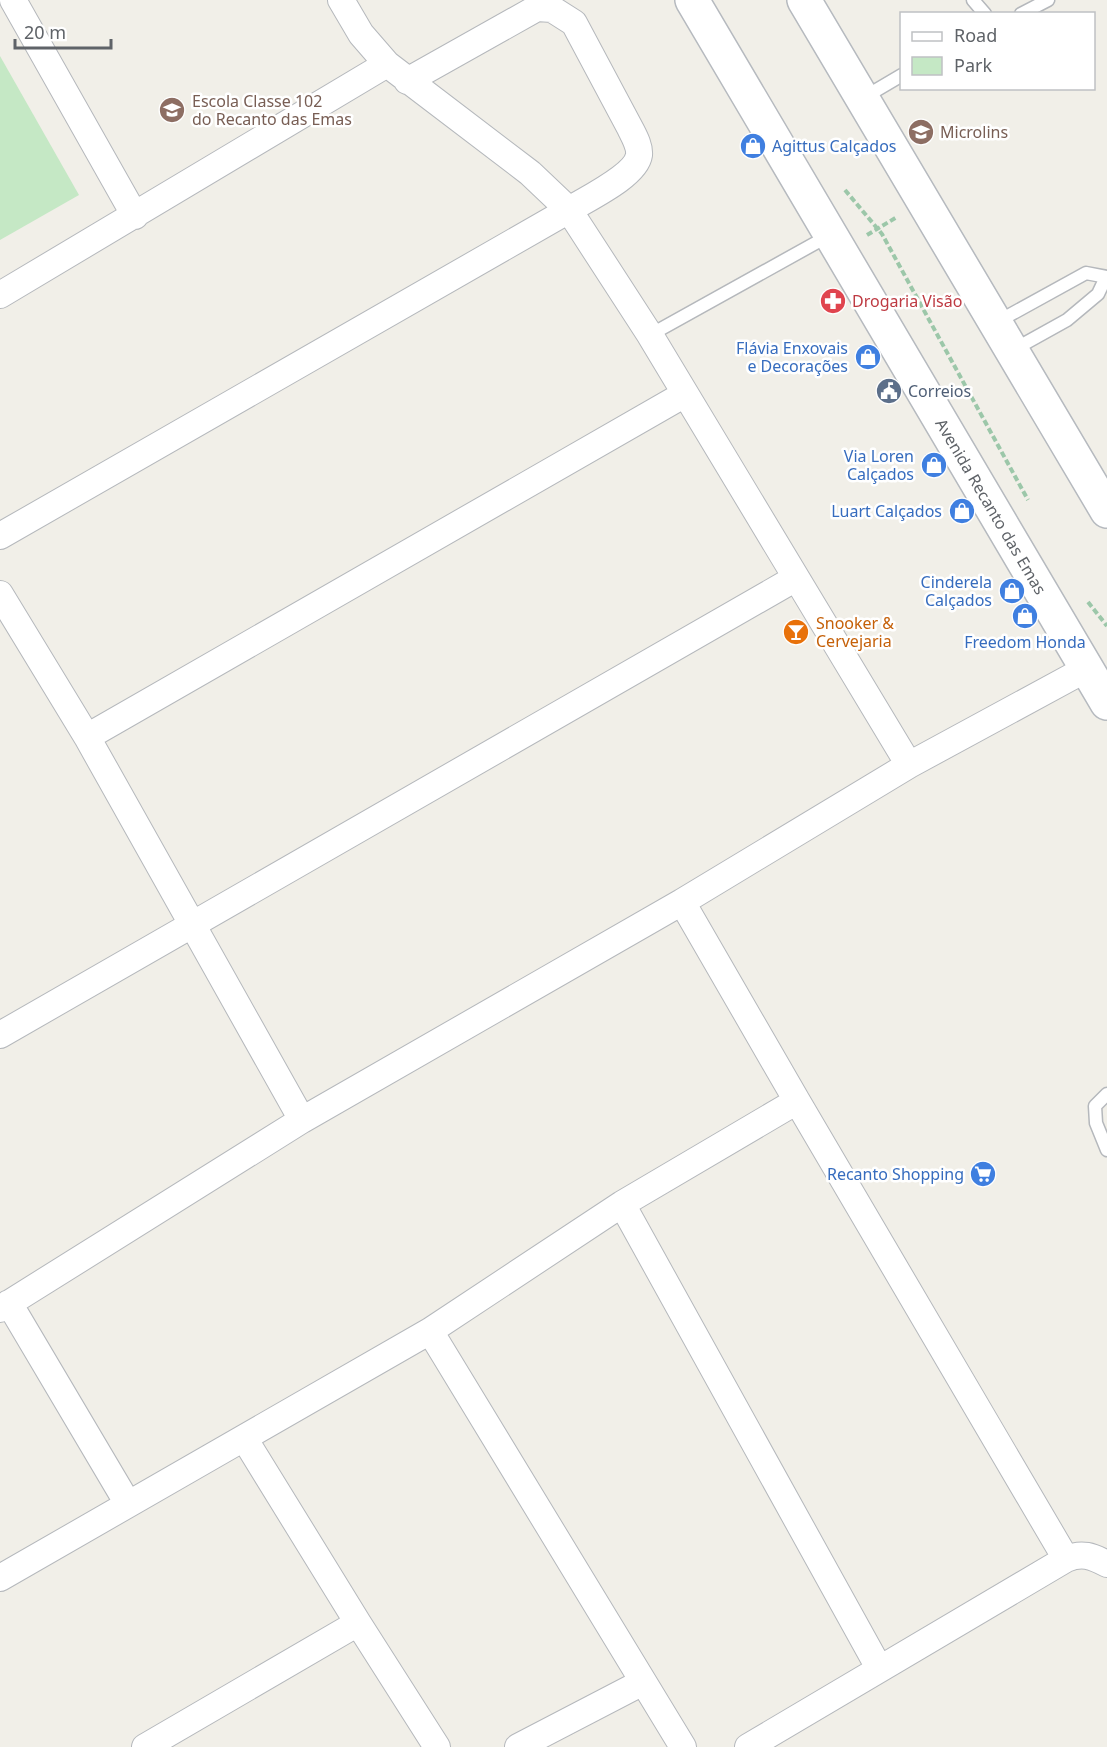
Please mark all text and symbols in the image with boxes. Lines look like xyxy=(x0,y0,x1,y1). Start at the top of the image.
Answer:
scale bar xyxy=(15,12,111,50)
legend xyxy=(900,12,1095,90)
text: 20 m xyxy=(24,20,66,44)
text: Road xyxy=(954,23,997,47)
text: Park xyxy=(954,53,992,77)
place label: Escola Classe 102 do Recanto das Emas xyxy=(192,90,352,130)
school or university icon: Escola Classe 102 do Recanto das Emas xyxy=(157,95,187,125)
school or university icon: Microlins xyxy=(906,117,936,147)
place label: Microlins xyxy=(940,121,1008,143)
shop icon: Agittus Calçados xyxy=(738,131,768,161)
place label: Agittus Calçados xyxy=(772,135,897,157)
pharmacy icon: Drogaria Visão xyxy=(818,286,848,316)
place label: Drogaria Visão xyxy=(852,290,962,312)
place label: Flávia Enxovais e Decorações xyxy=(736,337,848,377)
shop icon: Flávia Enxovais e Decorações xyxy=(853,342,883,372)
public building icon: Correios xyxy=(874,376,904,406)
place label: Correios xyxy=(908,380,971,402)
street label: Avenida Recanto das Emas xyxy=(930,414,1051,598)
place label: Via Loren Calçados xyxy=(844,445,914,485)
shop icon: Via Loren Calçados xyxy=(919,450,949,480)
shop icon: Luart Calçados xyxy=(947,496,977,526)
place label: Luart Calçados xyxy=(831,500,942,522)
place label: Cinderela Calçados xyxy=(921,571,992,611)
shop icon: Cinderela Calçados xyxy=(997,576,1027,606)
shop icon: Freedom Honda xyxy=(1010,601,1040,631)
place label: Snooker & Cervejaria xyxy=(816,612,894,652)
bar icon: Snooker & Cervejaria xyxy=(781,617,811,647)
place label: Freedom Honda xyxy=(964,631,1086,653)
supermarket icon: Recanto Shopping xyxy=(968,1159,998,1189)
place label: Recanto Shopping xyxy=(827,1163,964,1185)

